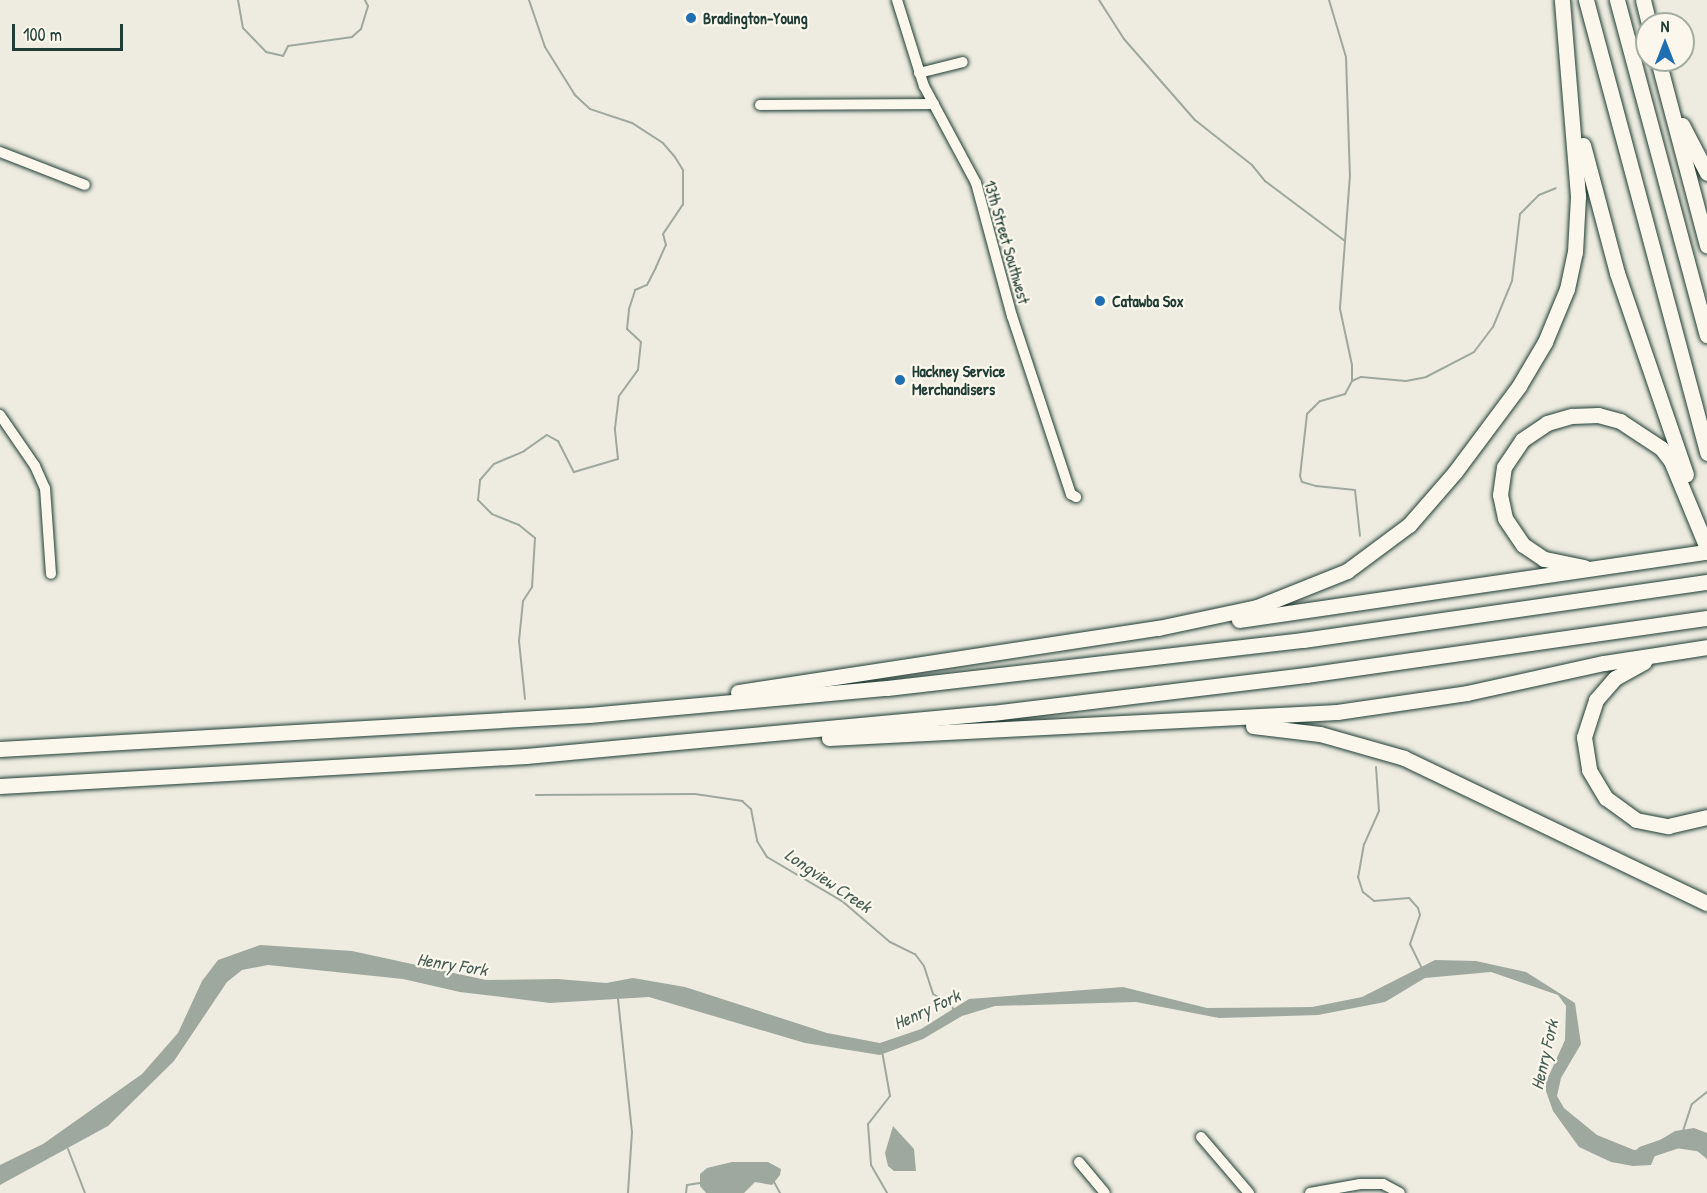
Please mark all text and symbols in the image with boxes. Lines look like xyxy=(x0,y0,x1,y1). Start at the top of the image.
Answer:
place label: Bradington-Young xyxy=(703,8,808,28)
marker: Bradington-Young xyxy=(684,11,698,25)
scale bar xyxy=(15,12,126,50)
north arrow xyxy=(1635,12,1695,72)
text: N xyxy=(1661,15,1669,37)
text: 100 m xyxy=(23,22,62,47)
street label: 13th Street Southwest xyxy=(980,178,1034,306)
place label: Catawba Sox xyxy=(1112,291,1184,311)
marker: Catawba Sox xyxy=(1093,294,1107,308)
place label: Hackney Service Merchandisers xyxy=(912,361,1005,399)
marker: Hackney Service Merchandisers xyxy=(893,373,907,387)
water label: Longview Creek xyxy=(781,844,875,918)
water label: Henry Fork xyxy=(415,949,489,981)
water label: Henry Fork xyxy=(890,985,964,1035)
water label: Henry Fork xyxy=(1527,1018,1563,1092)

